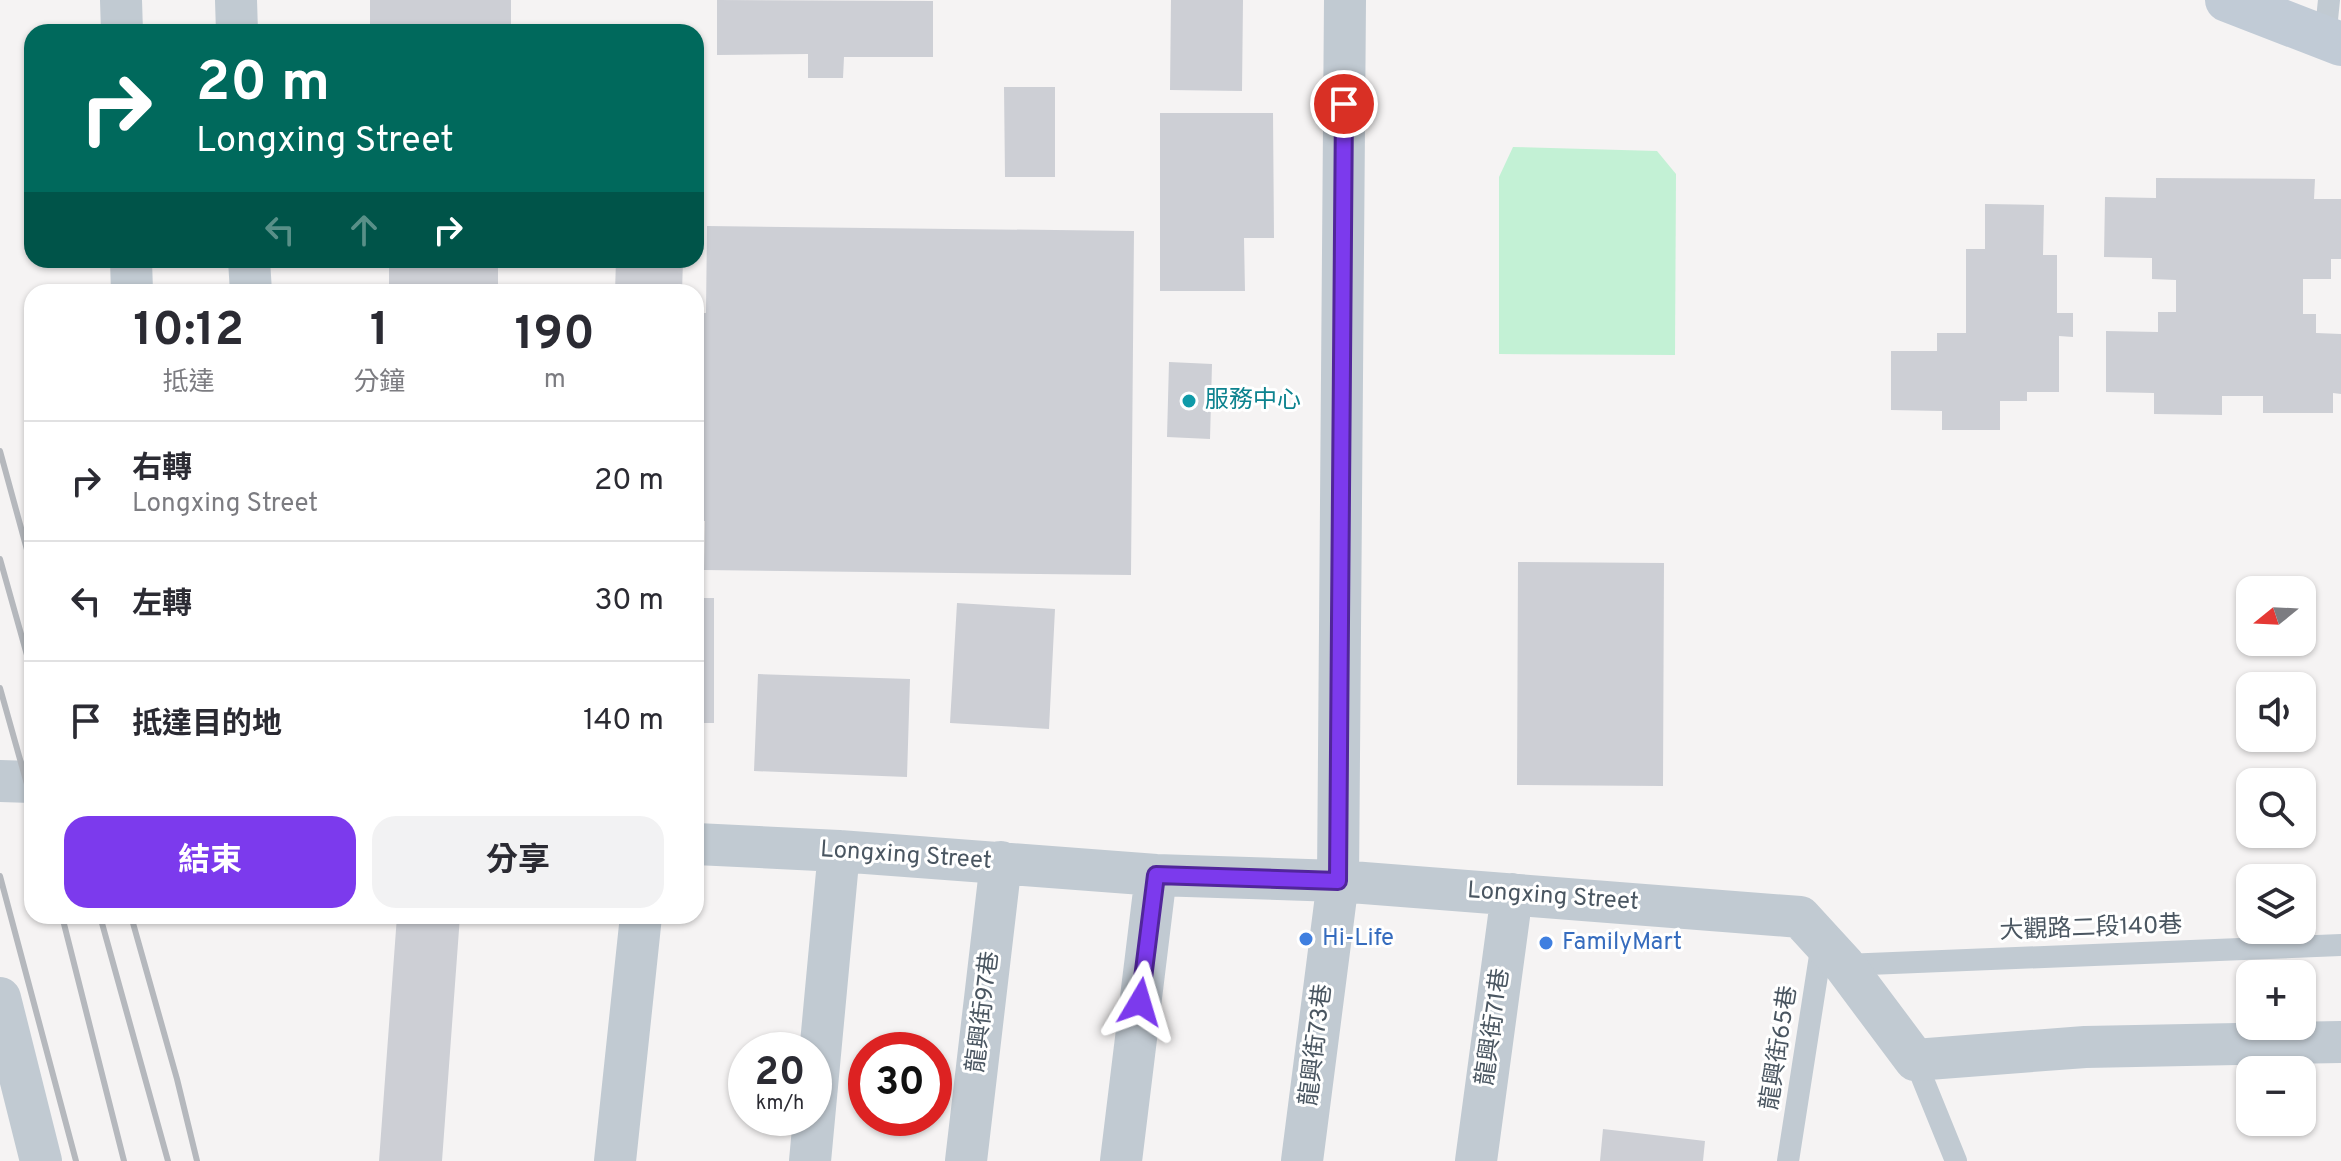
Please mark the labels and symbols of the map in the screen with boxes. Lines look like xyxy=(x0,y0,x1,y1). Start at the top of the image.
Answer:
pin xyxy=(1310,70,1378,138)
place label: 服務中心 xyxy=(1205,386,1301,416)
marker: 服務中心 xyxy=(1180,392,1198,410)
north arrow xyxy=(2236,576,2316,656)
street label: Longxing Street xyxy=(819,835,993,877)
street label: Longxing Street xyxy=(1466,876,1640,918)
street label: 大觀路二段140巷 xyxy=(1999,911,2183,947)
place label: Hi-Life xyxy=(1322,924,1394,954)
place label: FamilyMart xyxy=(1562,928,1682,958)
marker: Hi-Life xyxy=(1297,930,1315,948)
marker: FamilyMart xyxy=(1537,934,1555,952)
street label: 龍興街97巷 xyxy=(962,950,1006,1074)
position arrow xyxy=(1098,960,1182,1044)
street label: 龍興街71巷 xyxy=(1471,967,1517,1087)
street label: 龍興街73巷 xyxy=(1295,982,1339,1108)
street label: 龍興街65巷 xyxy=(1755,984,1805,1112)
speed limit sign: 30 xyxy=(848,1032,952,1136)

